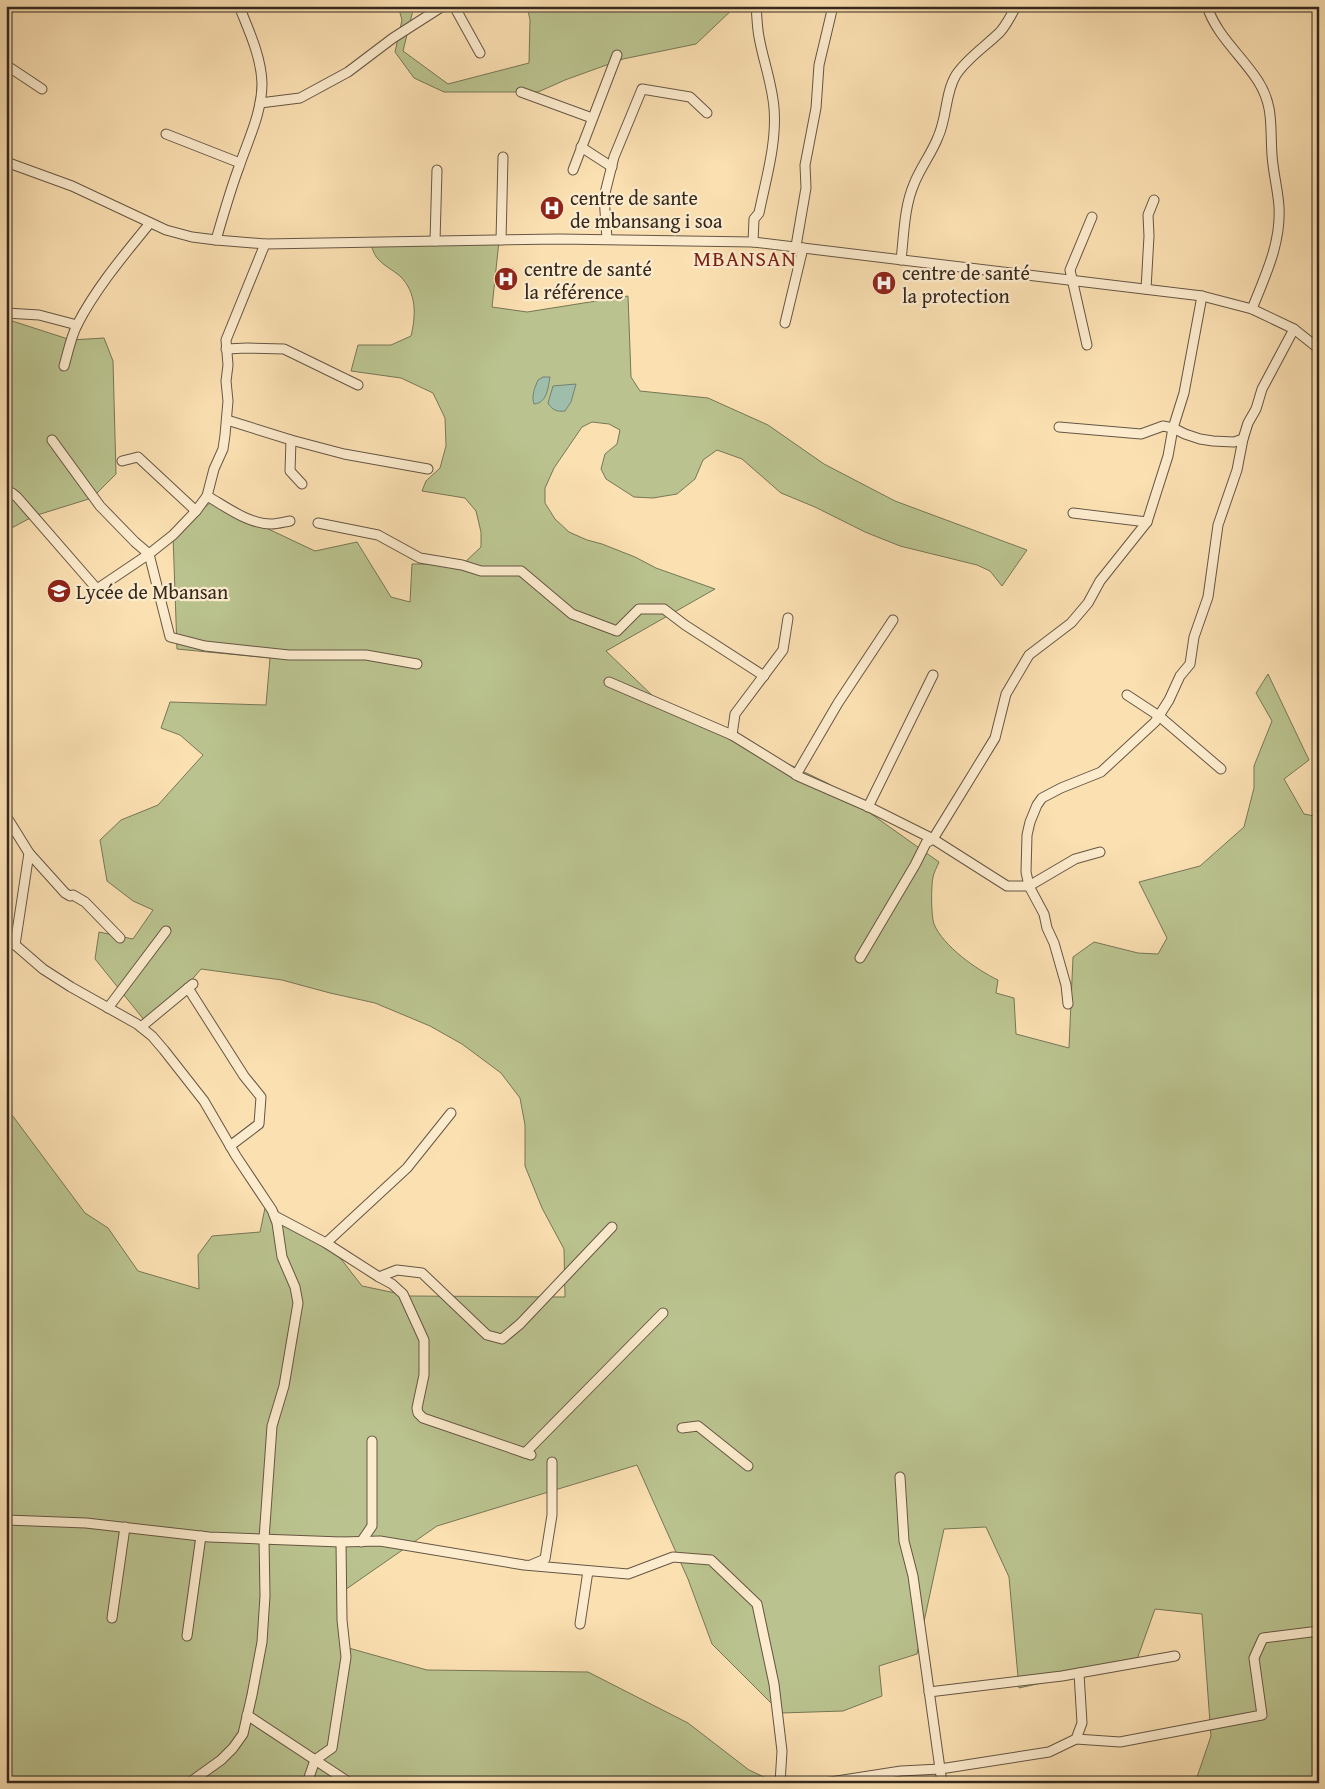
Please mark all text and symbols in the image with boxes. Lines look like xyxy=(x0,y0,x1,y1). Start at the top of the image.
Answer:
place label: centre de sante de mbansang i soa xyxy=(570,183,723,235)
hospital icon: centre de sante de mbansang i soa xyxy=(539,195,565,221)
district label: MBANSAN xyxy=(693,242,797,274)
place label: centre de santé la référence xyxy=(524,254,652,306)
place label: centre de santé la protection xyxy=(902,258,1030,310)
hospital icon: centre de santé la référence xyxy=(493,266,519,292)
hospital icon: centre de santé la protection xyxy=(871,270,897,296)
place label: Lycée de Mbansan xyxy=(76,577,228,606)
school or university icon: Lycée de Mbansan xyxy=(46,578,72,604)

